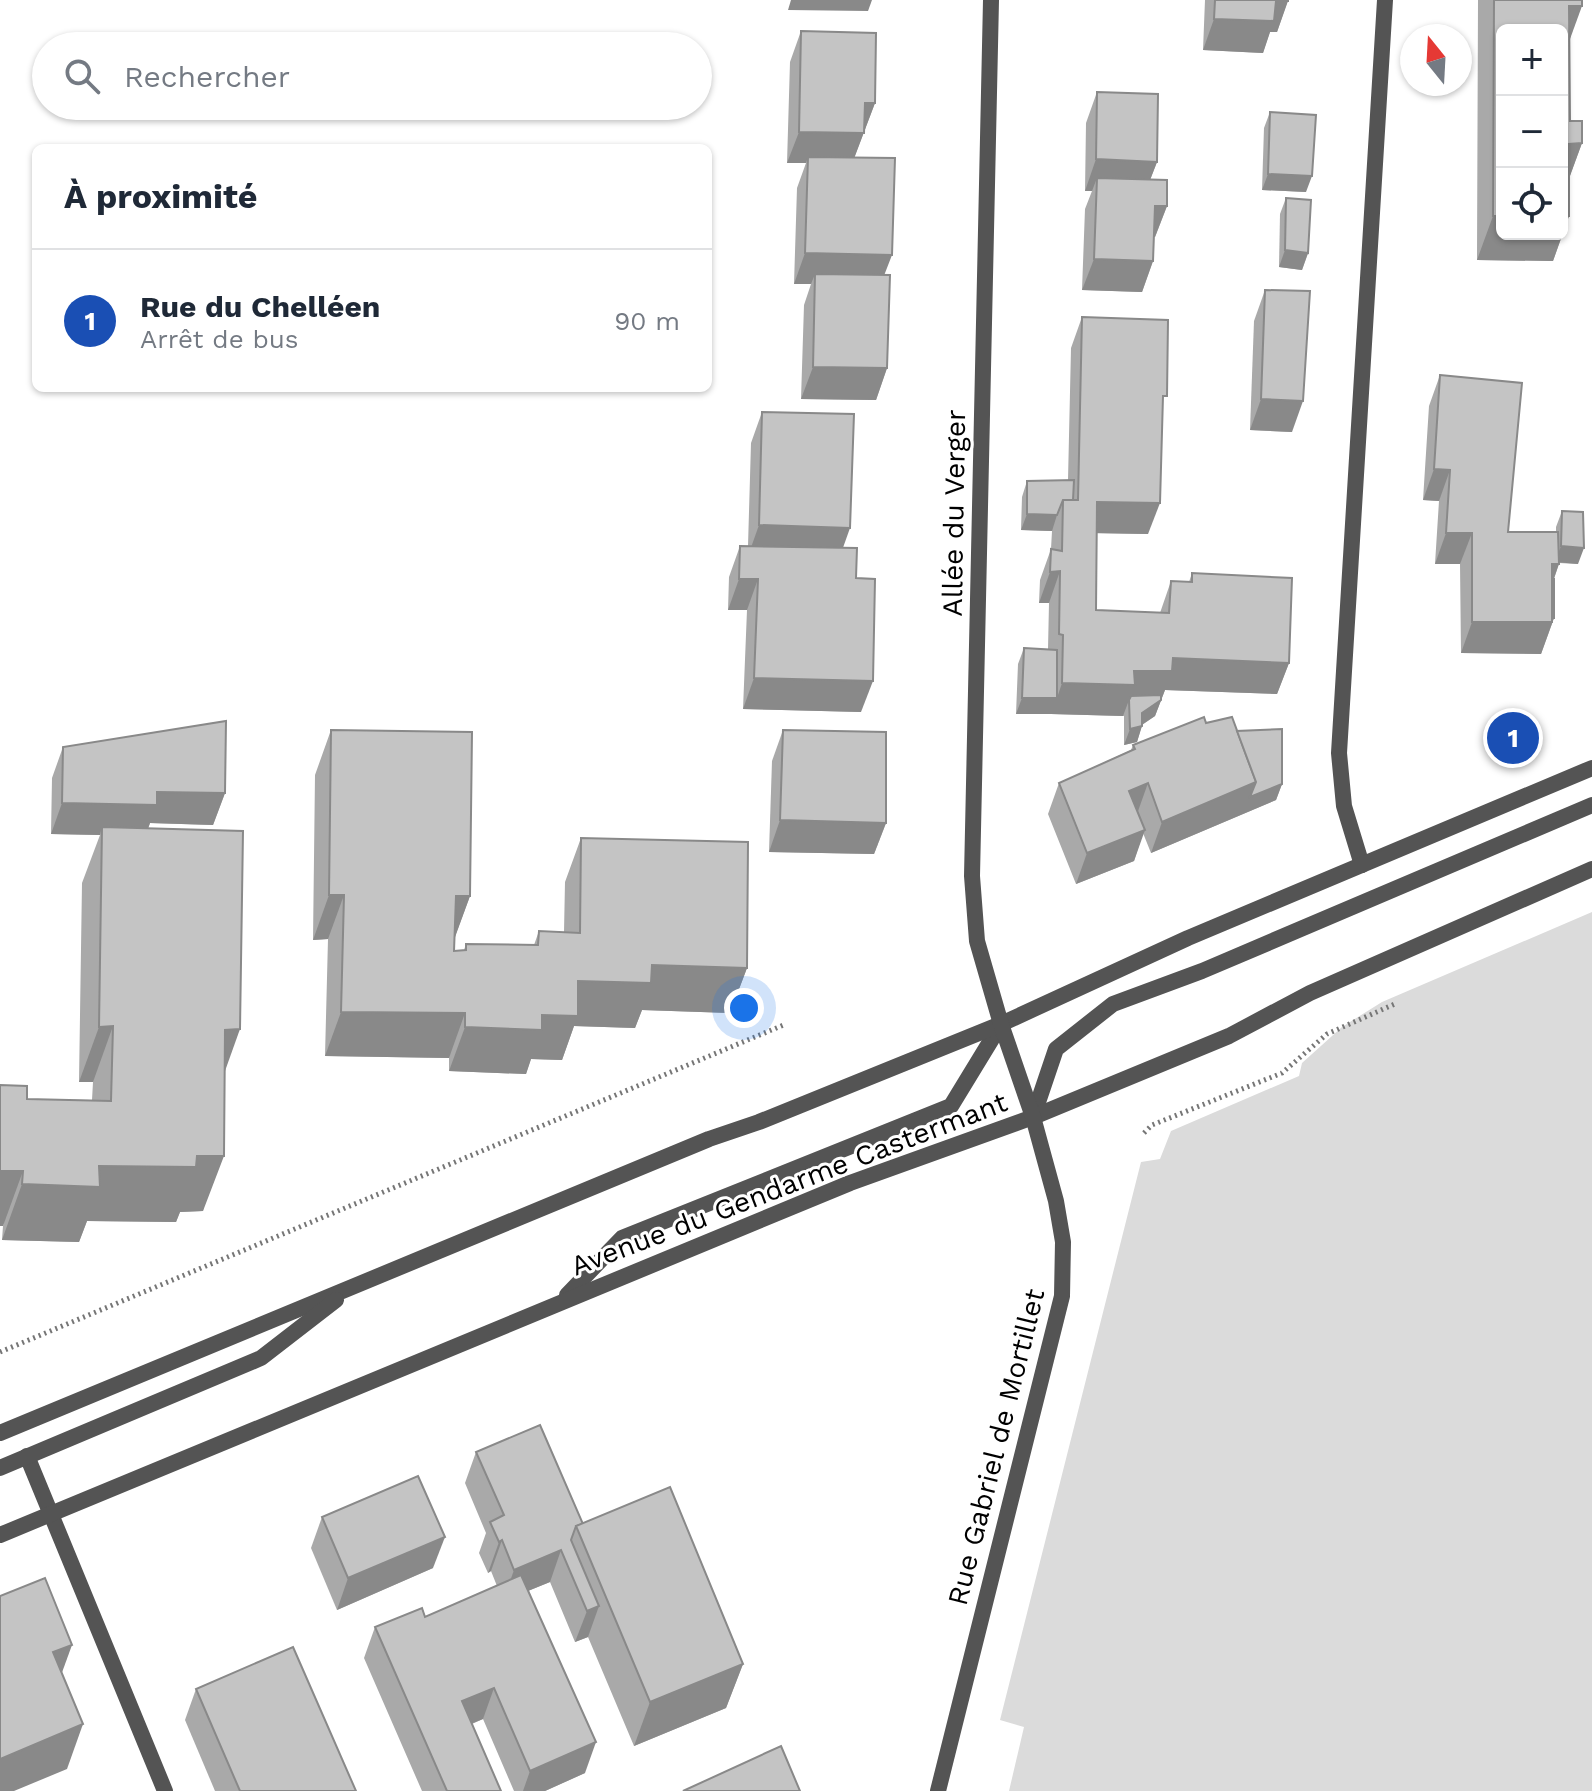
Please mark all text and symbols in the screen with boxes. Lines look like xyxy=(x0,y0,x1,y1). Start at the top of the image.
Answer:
north arrow xyxy=(1400,24,1472,96)
map controls xyxy=(1496,24,1568,240)
button: + xyxy=(1496,24,1568,96)
search box xyxy=(32,32,712,120)
icon: search xyxy=(60,54,104,98)
text: Rechercher xyxy=(124,59,290,94)
button: − xyxy=(1496,96,1568,168)
button: locate xyxy=(1496,168,1568,240)
text: À proximité xyxy=(64,176,258,216)
text: Rue du Chelléen xyxy=(140,289,380,324)
text: 1 xyxy=(84,306,96,336)
text: 90 m xyxy=(614,306,680,336)
text: Arrêt de bus xyxy=(140,324,299,354)
street label: Allée du Verger xyxy=(936,409,972,617)
pin: 1 xyxy=(1487,708,1539,768)
your location xyxy=(724,988,764,1028)
street label: Avenue du Gendarme Castermant xyxy=(566,1085,1012,1283)
street label: Rue Gabriel de Mortillet xyxy=(941,1285,1051,1609)

